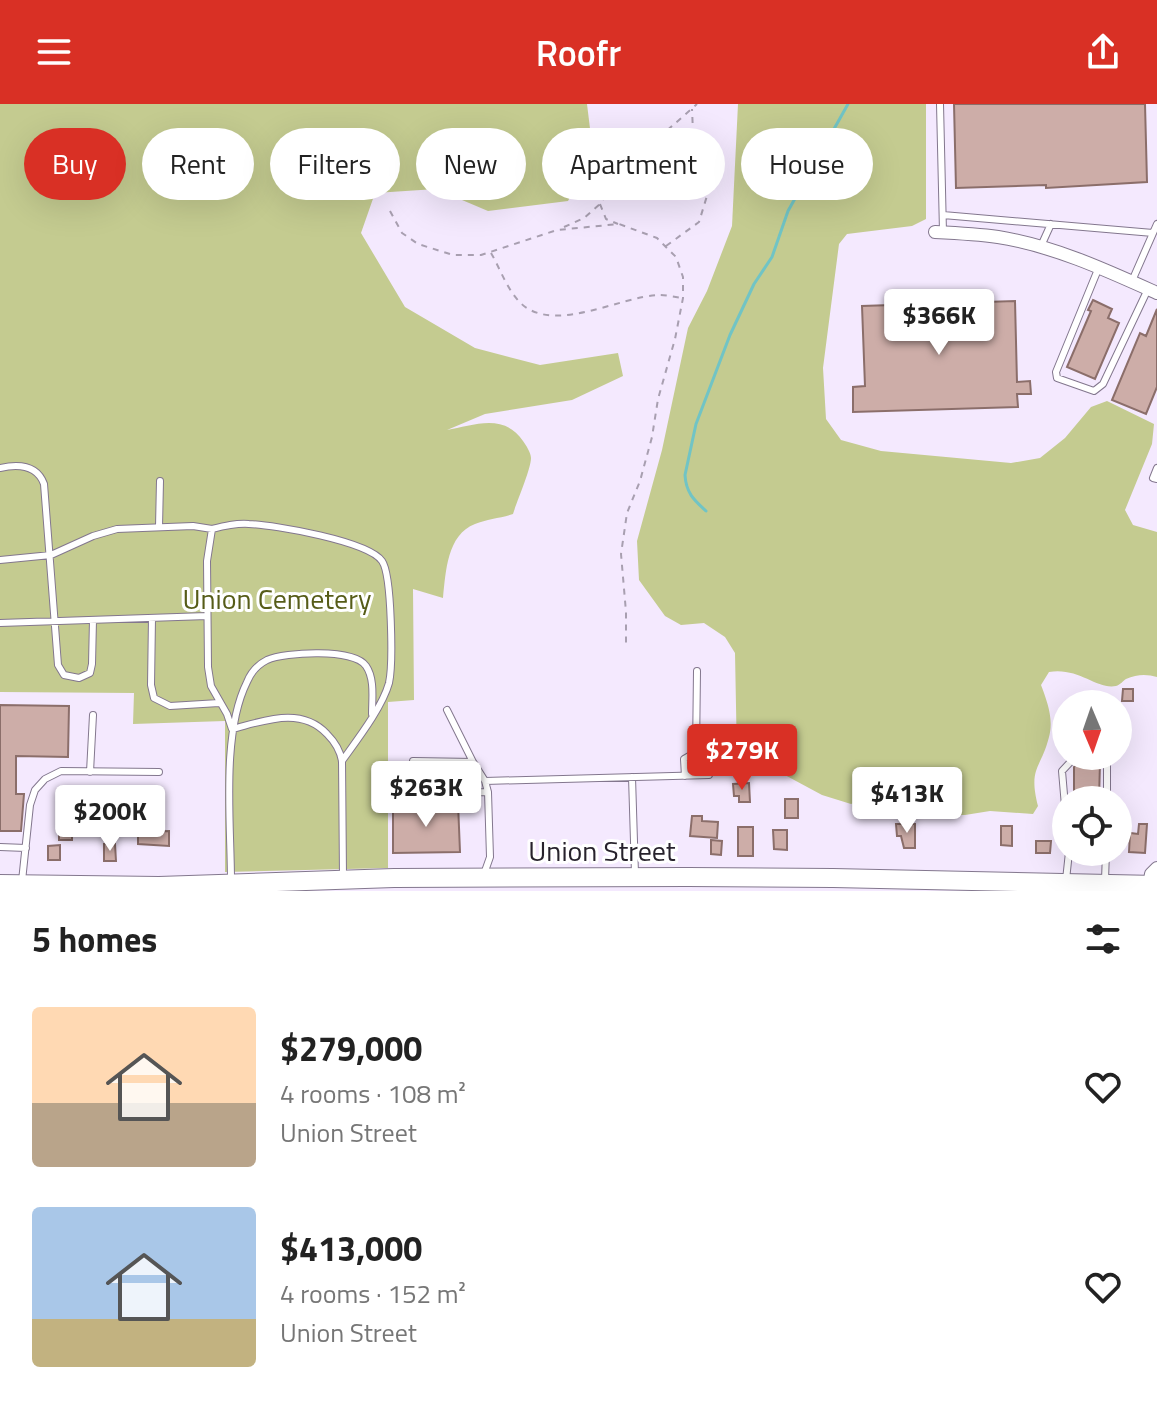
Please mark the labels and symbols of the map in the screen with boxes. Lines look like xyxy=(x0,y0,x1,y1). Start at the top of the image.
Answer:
pin: $366K xyxy=(883,289,995,357)
park label: Union Cemetery xyxy=(183,577,371,620)
north arrow xyxy=(1052,690,1132,770)
pin: $279K xyxy=(686,724,798,792)
pin: $263K xyxy=(370,761,482,829)
pin: $413K xyxy=(851,767,963,835)
pin: $200K xyxy=(54,785,166,853)
street label: Union Street xyxy=(528,829,676,872)

